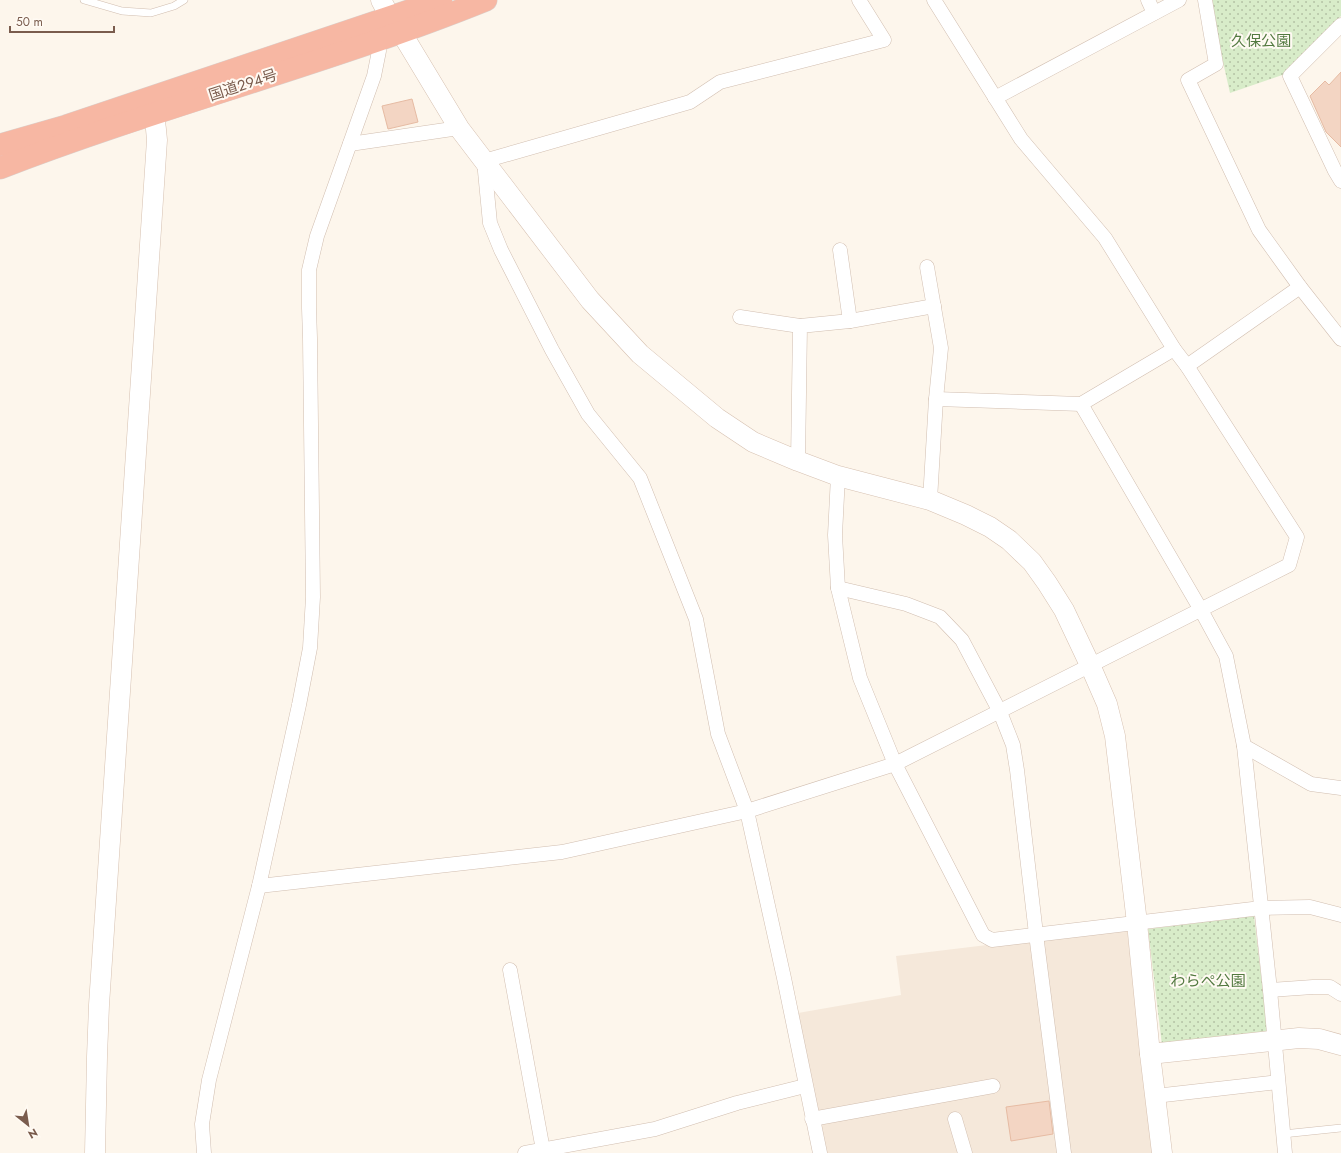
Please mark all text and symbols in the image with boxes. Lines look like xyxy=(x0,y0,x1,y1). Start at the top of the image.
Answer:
scale bar xyxy=(10,8,114,34)
text: 50 m xyxy=(16,13,43,31)
park label: 久保公園 xyxy=(1231,30,1291,52)
street label: 国道294号 xyxy=(206,64,280,106)
park label: わらぺ公園 xyxy=(1170,970,1246,992)
north arrow xyxy=(8,1105,48,1145)
text: N xyxy=(25,1125,41,1143)

